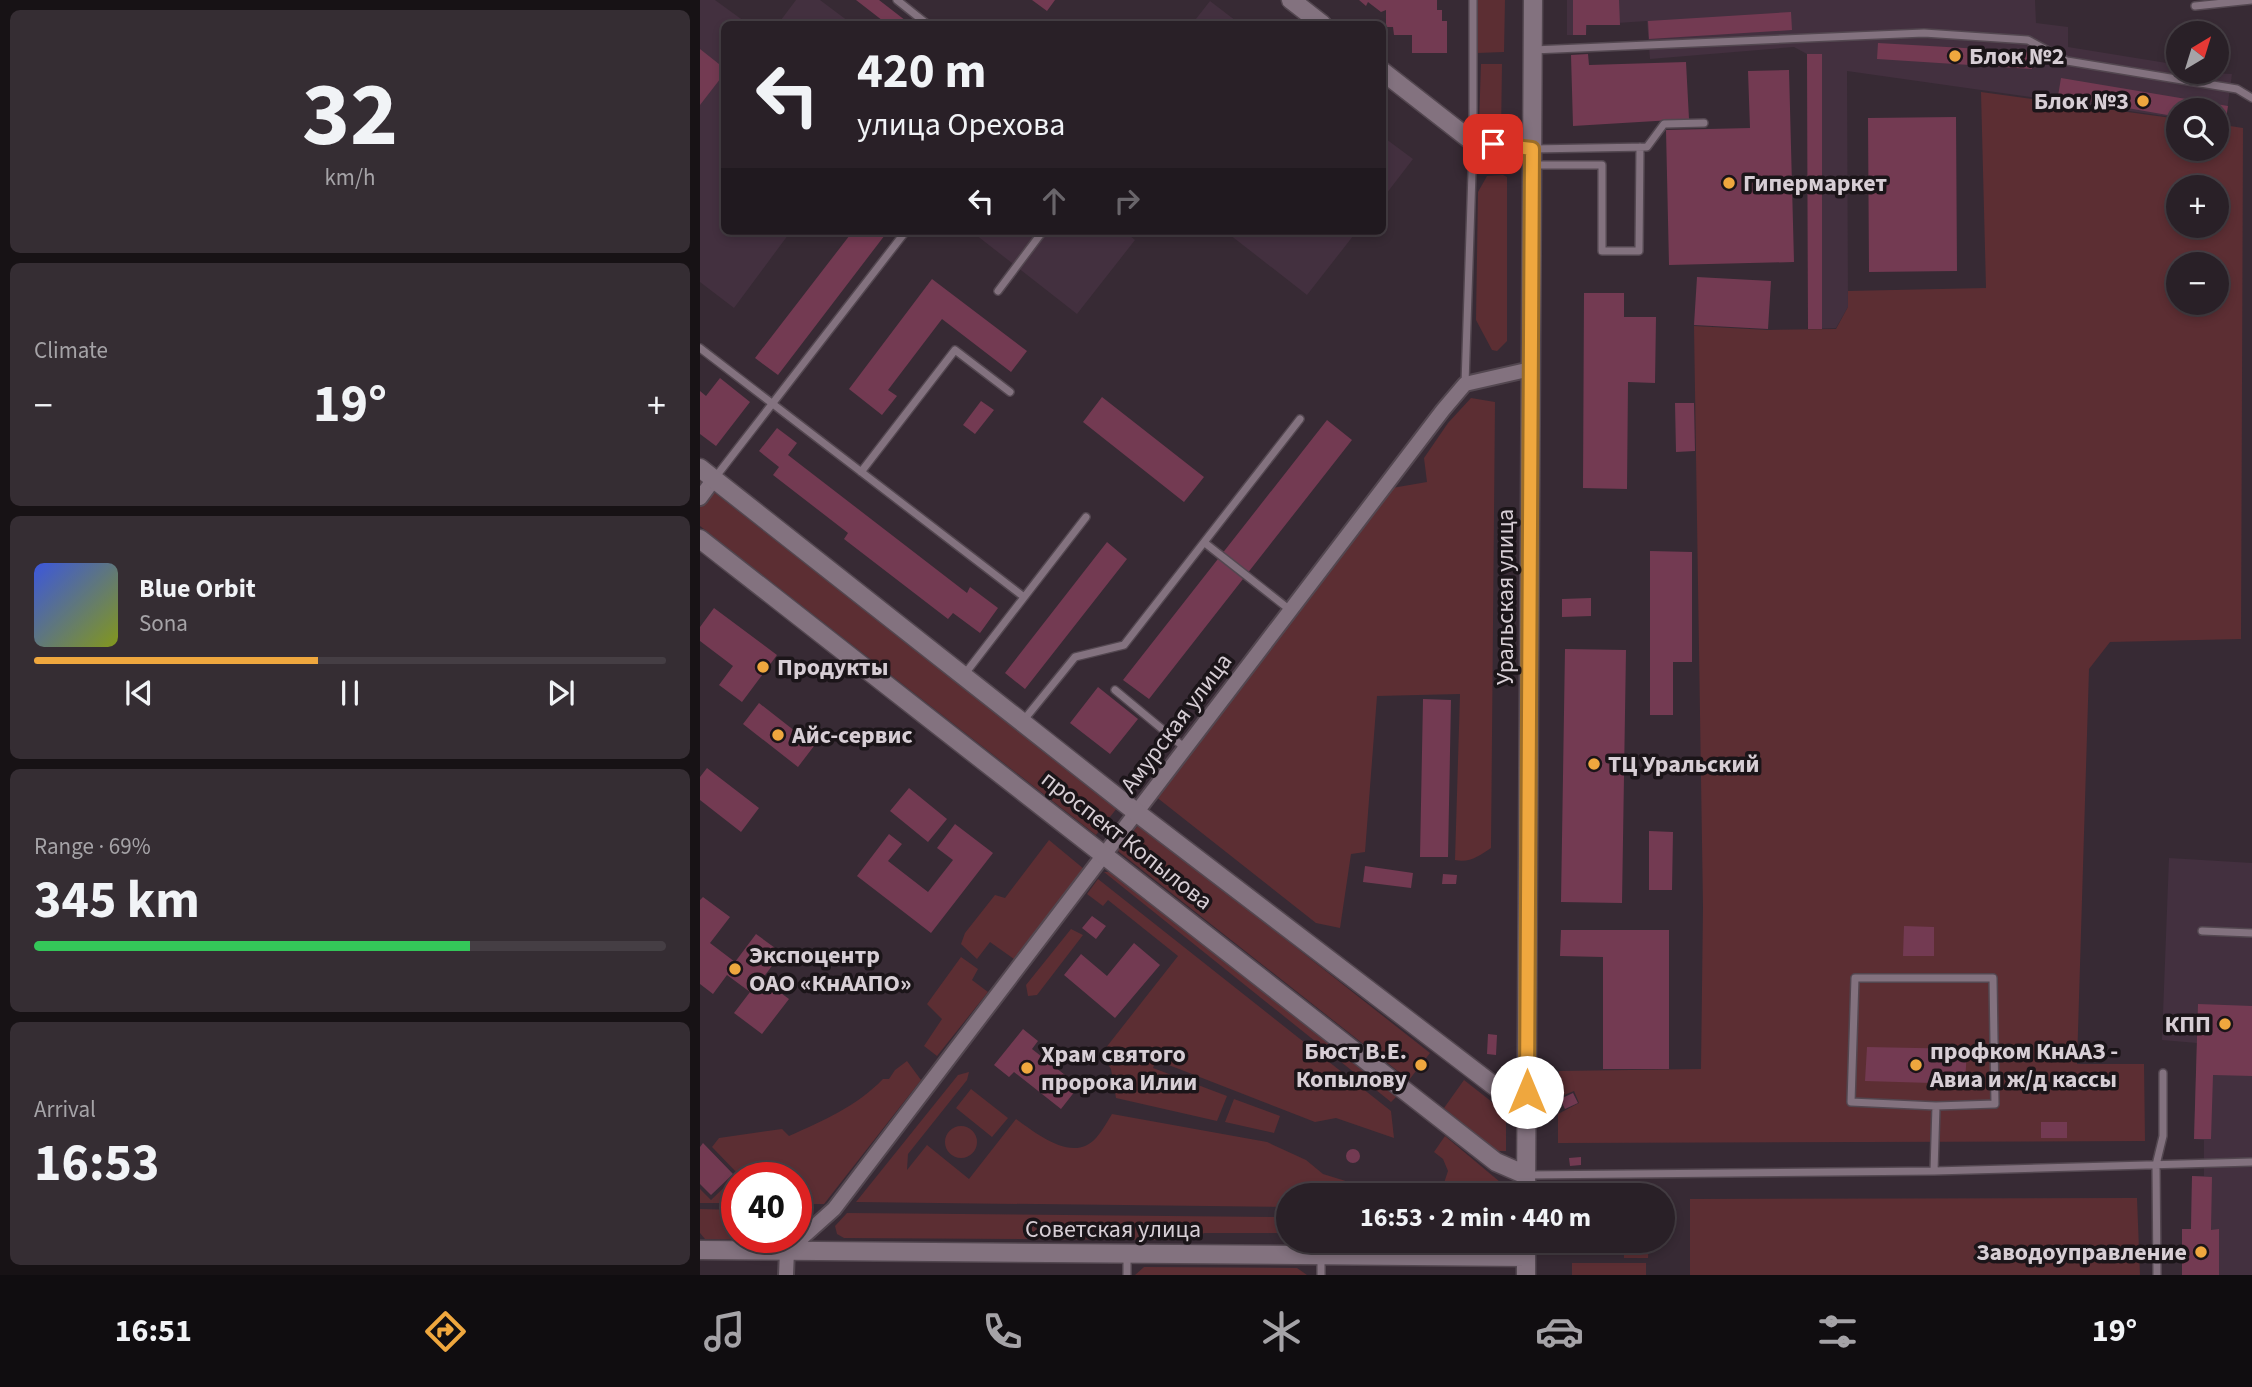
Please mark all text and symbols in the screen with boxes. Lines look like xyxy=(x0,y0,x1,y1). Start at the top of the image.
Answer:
north arrow xyxy=(2166,21,2230,84)
map controls xyxy=(2166,21,2229,315)
text: 420 m xyxy=(857,37,986,107)
place label: Блок №2 xyxy=(1969,39,2064,74)
marker: Блок №2 xyxy=(1947,48,1963,64)
icon: left xyxy=(742,49,833,140)
text: 32 xyxy=(302,51,398,180)
place label: Блок №3 xyxy=(2034,84,2129,119)
marker: Блок №3 xyxy=(2135,93,2151,109)
button: search xyxy=(2166,98,2229,161)
text: улица Орехова xyxy=(857,102,1065,148)
pin xyxy=(1463,114,1523,174)
icon: arrive xyxy=(1474,125,1512,163)
text: km/h xyxy=(324,161,376,194)
place label: Гипермаркет xyxy=(1743,166,1887,201)
marker: Гипермаркет xyxy=(1721,175,1737,191)
button: + xyxy=(2166,175,2229,238)
icon: left xyxy=(962,182,1000,220)
icon: ahead xyxy=(1035,182,1073,220)
icon: right xyxy=(1108,182,1146,220)
button: − xyxy=(2166,252,2229,315)
text: Climate xyxy=(34,334,108,367)
text: 19° xyxy=(313,368,387,442)
text: − xyxy=(34,379,53,433)
text: + xyxy=(647,379,666,433)
street label: Уральская улица xyxy=(1488,509,1523,685)
text: Blue Orbit xyxy=(139,570,256,607)
text: Sona xyxy=(139,607,188,640)
street label: Амурская улица xyxy=(1112,646,1241,801)
place label: Продукты xyxy=(777,650,888,685)
marker: Продукты xyxy=(755,659,771,675)
icon: previous xyxy=(120,674,158,712)
icon: pause xyxy=(331,674,369,712)
icon: next xyxy=(542,674,580,712)
place label: Айс-сервис xyxy=(791,718,913,753)
marker: Айс-сервис xyxy=(770,727,786,743)
place label: ТЦ Уральский xyxy=(1608,747,1759,782)
marker: ТЦ Уральский xyxy=(1586,756,1602,772)
street label: проспект Копылова xyxy=(1033,762,1220,919)
text: Range · 69% xyxy=(34,830,151,863)
text: 345 km xyxy=(34,864,200,938)
place label: Экспоцентр ОАО «КнААПО» xyxy=(749,938,911,1001)
marker: Экспоцентр ОАО «КнААПО» xyxy=(727,961,743,977)
place label: КПП xyxy=(2164,1007,2211,1042)
marker: КПП xyxy=(2217,1016,2233,1032)
place label: Бюст В.Е. Копылову xyxy=(1296,1034,1407,1097)
place label: профком КнААЗ - Авиа и ж/д кассы xyxy=(1929,1034,2118,1097)
place label: Храм святого пророка Илии xyxy=(1041,1037,1197,1100)
position arrow xyxy=(1490,1055,1564,1129)
marker: Бюст В.Е. Копылову xyxy=(1413,1057,1429,1073)
marker: профком КнААЗ - Авиа и ж/д кассы xyxy=(1908,1057,1924,1073)
marker: Храм святого пророка Илии xyxy=(1019,1060,1035,1076)
text: Arrival xyxy=(34,1093,96,1126)
text: 16:53 xyxy=(34,1127,159,1201)
speed limit sign: 40 xyxy=(721,1162,812,1253)
text: 16:53 · 2 min · 440 m xyxy=(1360,1199,1591,1236)
street label: Советская улица xyxy=(1025,1212,1201,1247)
place label: Заводоуправление xyxy=(1976,1235,2187,1270)
marker: Заводоуправление xyxy=(2193,1244,2209,1260)
icon: directions xyxy=(421,1307,470,1356)
icon: music xyxy=(700,1307,749,1356)
icon: phone xyxy=(978,1307,1027,1356)
icon: climate xyxy=(1257,1307,1306,1356)
icon: car xyxy=(1535,1307,1584,1356)
icon: filters xyxy=(1813,1307,1862,1356)
text: 16:51 xyxy=(115,1308,192,1354)
text: 19° xyxy=(2092,1308,2137,1354)

